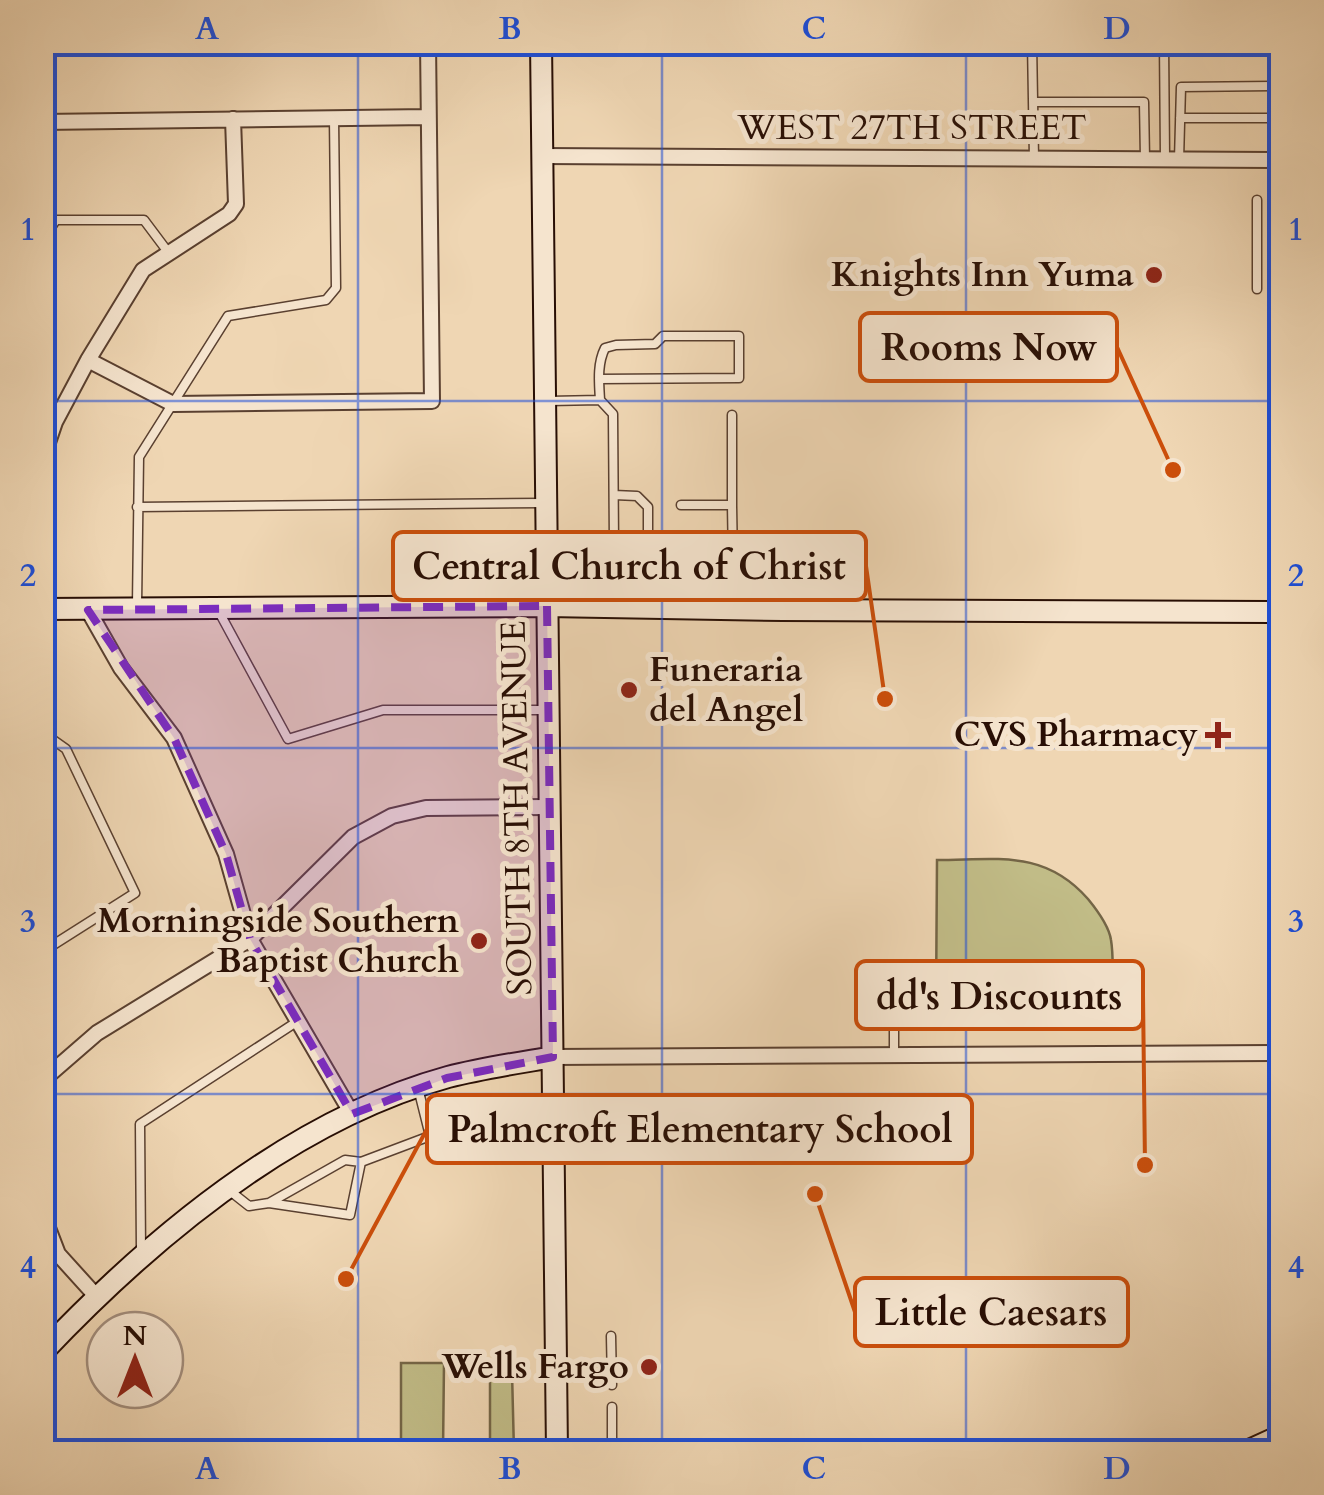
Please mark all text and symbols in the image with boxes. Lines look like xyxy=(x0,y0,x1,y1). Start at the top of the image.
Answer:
text: A xyxy=(195,7,219,51)
text: B xyxy=(498,7,522,51)
text: C xyxy=(802,7,826,51)
text: D xyxy=(1103,7,1131,51)
street label: WEST 27TH STREET xyxy=(736,104,1087,152)
text: 1 xyxy=(20,208,36,252)
text: 1 xyxy=(1288,208,1304,252)
place label: Knights Inn Yuma xyxy=(831,251,1134,299)
marker: Knights Inn Yuma xyxy=(1143,264,1165,286)
callout: Rooms Now xyxy=(860,313,1117,381)
text: Rooms Now xyxy=(881,322,1097,374)
callout: Central Church of Christ xyxy=(393,532,866,600)
text: Central Church of Christ xyxy=(412,541,846,593)
text: 2 xyxy=(20,554,36,598)
text: 2 xyxy=(1288,554,1304,598)
street label: SOUTH 8TH AVENUE xyxy=(490,620,544,996)
place label: Funeraria del Angel xyxy=(649,646,803,734)
marker: Funeraria del Angel xyxy=(618,679,640,701)
place label: CVS Pharmacy xyxy=(954,711,1198,759)
marker: CVS Pharmacy xyxy=(1207,724,1229,746)
place label: Morningside Southern Baptist Church xyxy=(97,897,459,985)
text: 3 xyxy=(20,900,36,944)
text: 3 xyxy=(1288,900,1304,944)
marker: Morningside Southern Baptist Church xyxy=(468,930,490,952)
callout: dd's Discounts xyxy=(856,961,1143,1029)
text: dd's Discounts xyxy=(876,971,1122,1023)
callout: Palmcroft Elementary School xyxy=(427,1095,972,1163)
text: Palmcroft Elementary School xyxy=(447,1104,953,1156)
text: 4 xyxy=(20,1246,36,1290)
text: 4 xyxy=(1288,1246,1304,1290)
callout: Little Caesars xyxy=(855,1278,1128,1346)
text: Little Caesars xyxy=(875,1287,1107,1339)
north arrow xyxy=(85,1310,185,1410)
text: N xyxy=(123,1317,147,1355)
place label: Wells Fargo xyxy=(441,1343,629,1391)
marker: Wells Fargo xyxy=(638,1356,660,1378)
text: A xyxy=(195,1447,219,1491)
text: B xyxy=(498,1447,522,1491)
text: C xyxy=(802,1447,826,1491)
text: D xyxy=(1103,1447,1131,1491)

